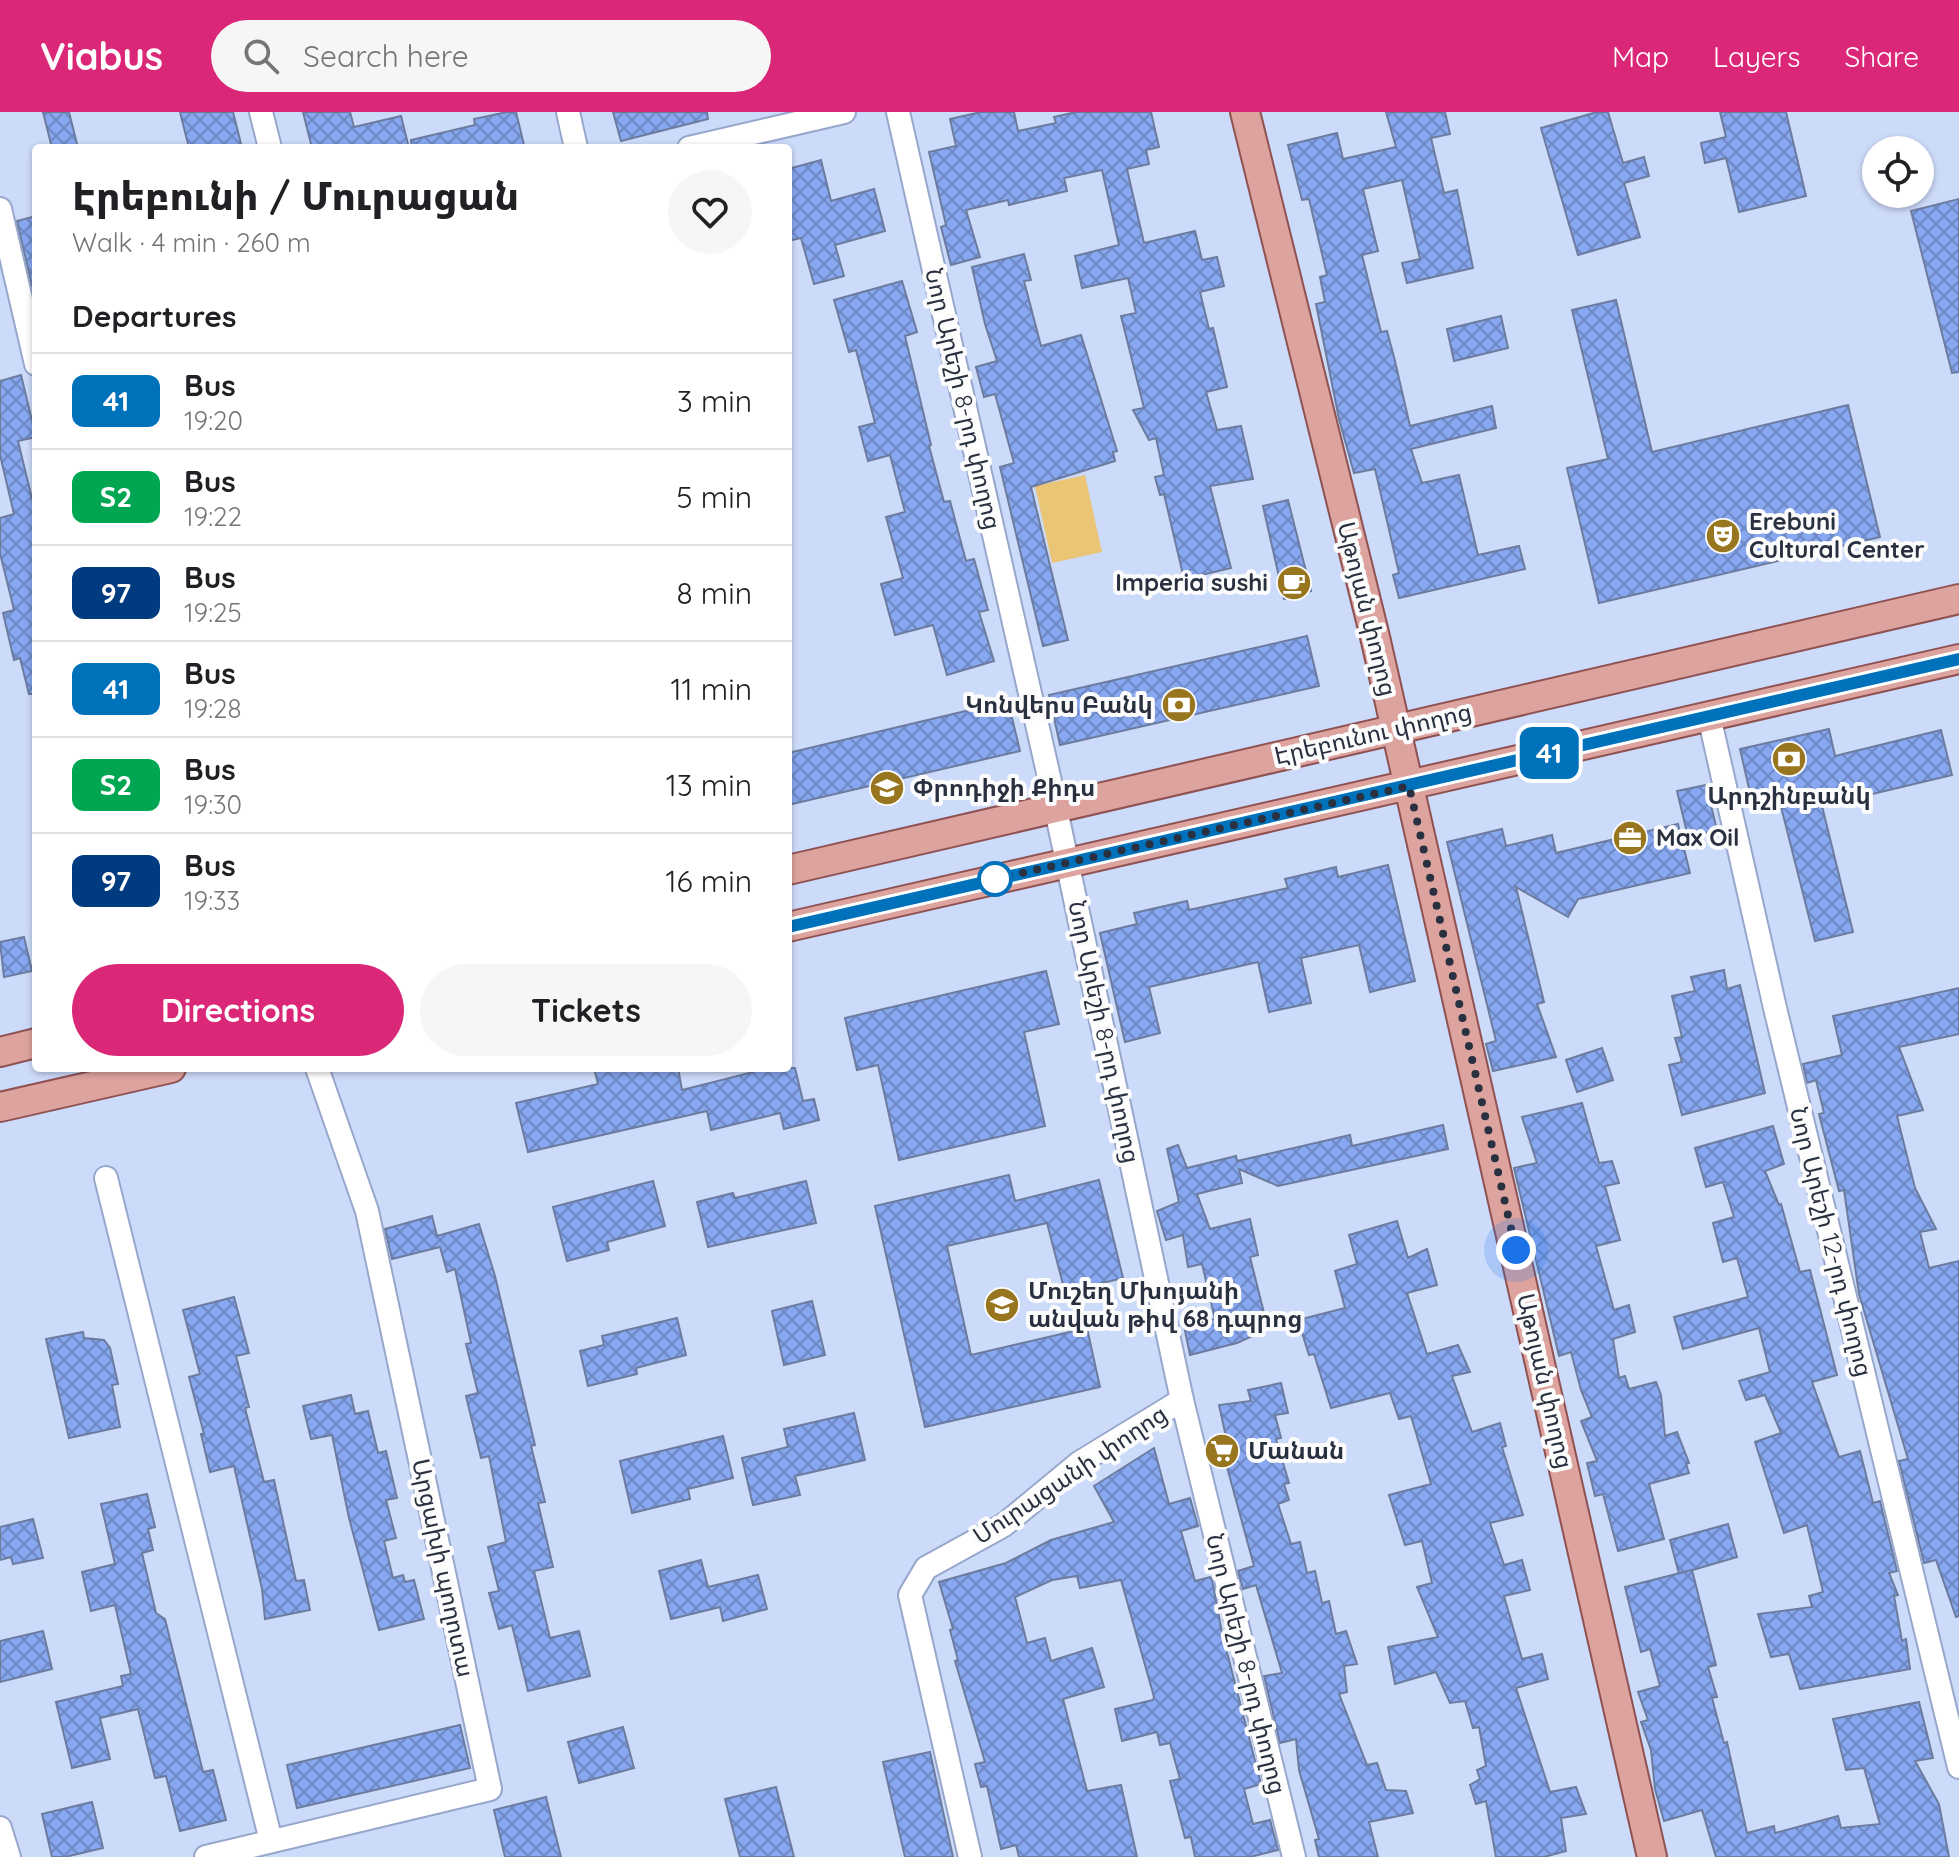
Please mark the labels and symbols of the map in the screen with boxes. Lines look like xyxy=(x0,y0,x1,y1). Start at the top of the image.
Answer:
street label: Նոր Արեշի 8-րդ փողոց xyxy=(919,265,1009,532)
place label: Erebuni Cultural Center xyxy=(1749,506,1925,564)
theatre icon: Erebuni Cultural Center xyxy=(1704,517,1742,555)
street label: Աթոյան փողոց xyxy=(1332,518,1404,699)
cafe icon: Imperia sushi xyxy=(1275,564,1313,602)
place label: Imperia sushi xyxy=(1115,567,1268,597)
bank icon: Կոնվերս Բանկ xyxy=(1160,686,1198,724)
place label: Կոնվերս Բանկ xyxy=(965,689,1153,719)
street label: Էրեբունու փողոց xyxy=(1271,696,1474,770)
line badge: 41 xyxy=(1513,727,1585,779)
bank icon: Արդշինբանկ xyxy=(1770,740,1808,778)
school or university icon: Փրոդիջի Քիդս xyxy=(868,769,906,807)
place label: Փրոդիջի Քիդս xyxy=(913,772,1095,802)
place label: Արդշինբանկ xyxy=(1707,780,1871,810)
office icon: Max Oil xyxy=(1611,819,1649,857)
place label: Max Oil xyxy=(1656,822,1740,852)
unlabelled marker xyxy=(978,862,1012,896)
street label: Նոր Արեշի 8-րդ փողոց xyxy=(1063,898,1147,1166)
street label: Նոր Արեշի 12-րդ փողոց xyxy=(1784,1104,1880,1380)
your location xyxy=(1496,1230,1536,1270)
place label: Մուշեղ Մխոյանի անվան թիվ 68 դպրոց xyxy=(1028,1275,1303,1333)
school or university icon: Մուշեղ Մխոյանի անվան թիվ 68 դպրոց xyxy=(983,1286,1021,1324)
street label: Աթոյան փողոց xyxy=(1511,1290,1581,1471)
street label: Մուրացանի փողոց xyxy=(967,1398,1172,1550)
supermarket icon: Մանան xyxy=(1203,1432,1241,1470)
place label: Մանան xyxy=(1248,1435,1344,1465)
street label: Արցախի պողոտա xyxy=(406,1456,482,1680)
street label: Նոր Արեշի 8-րդ փողոց xyxy=(1200,1530,1294,1797)

